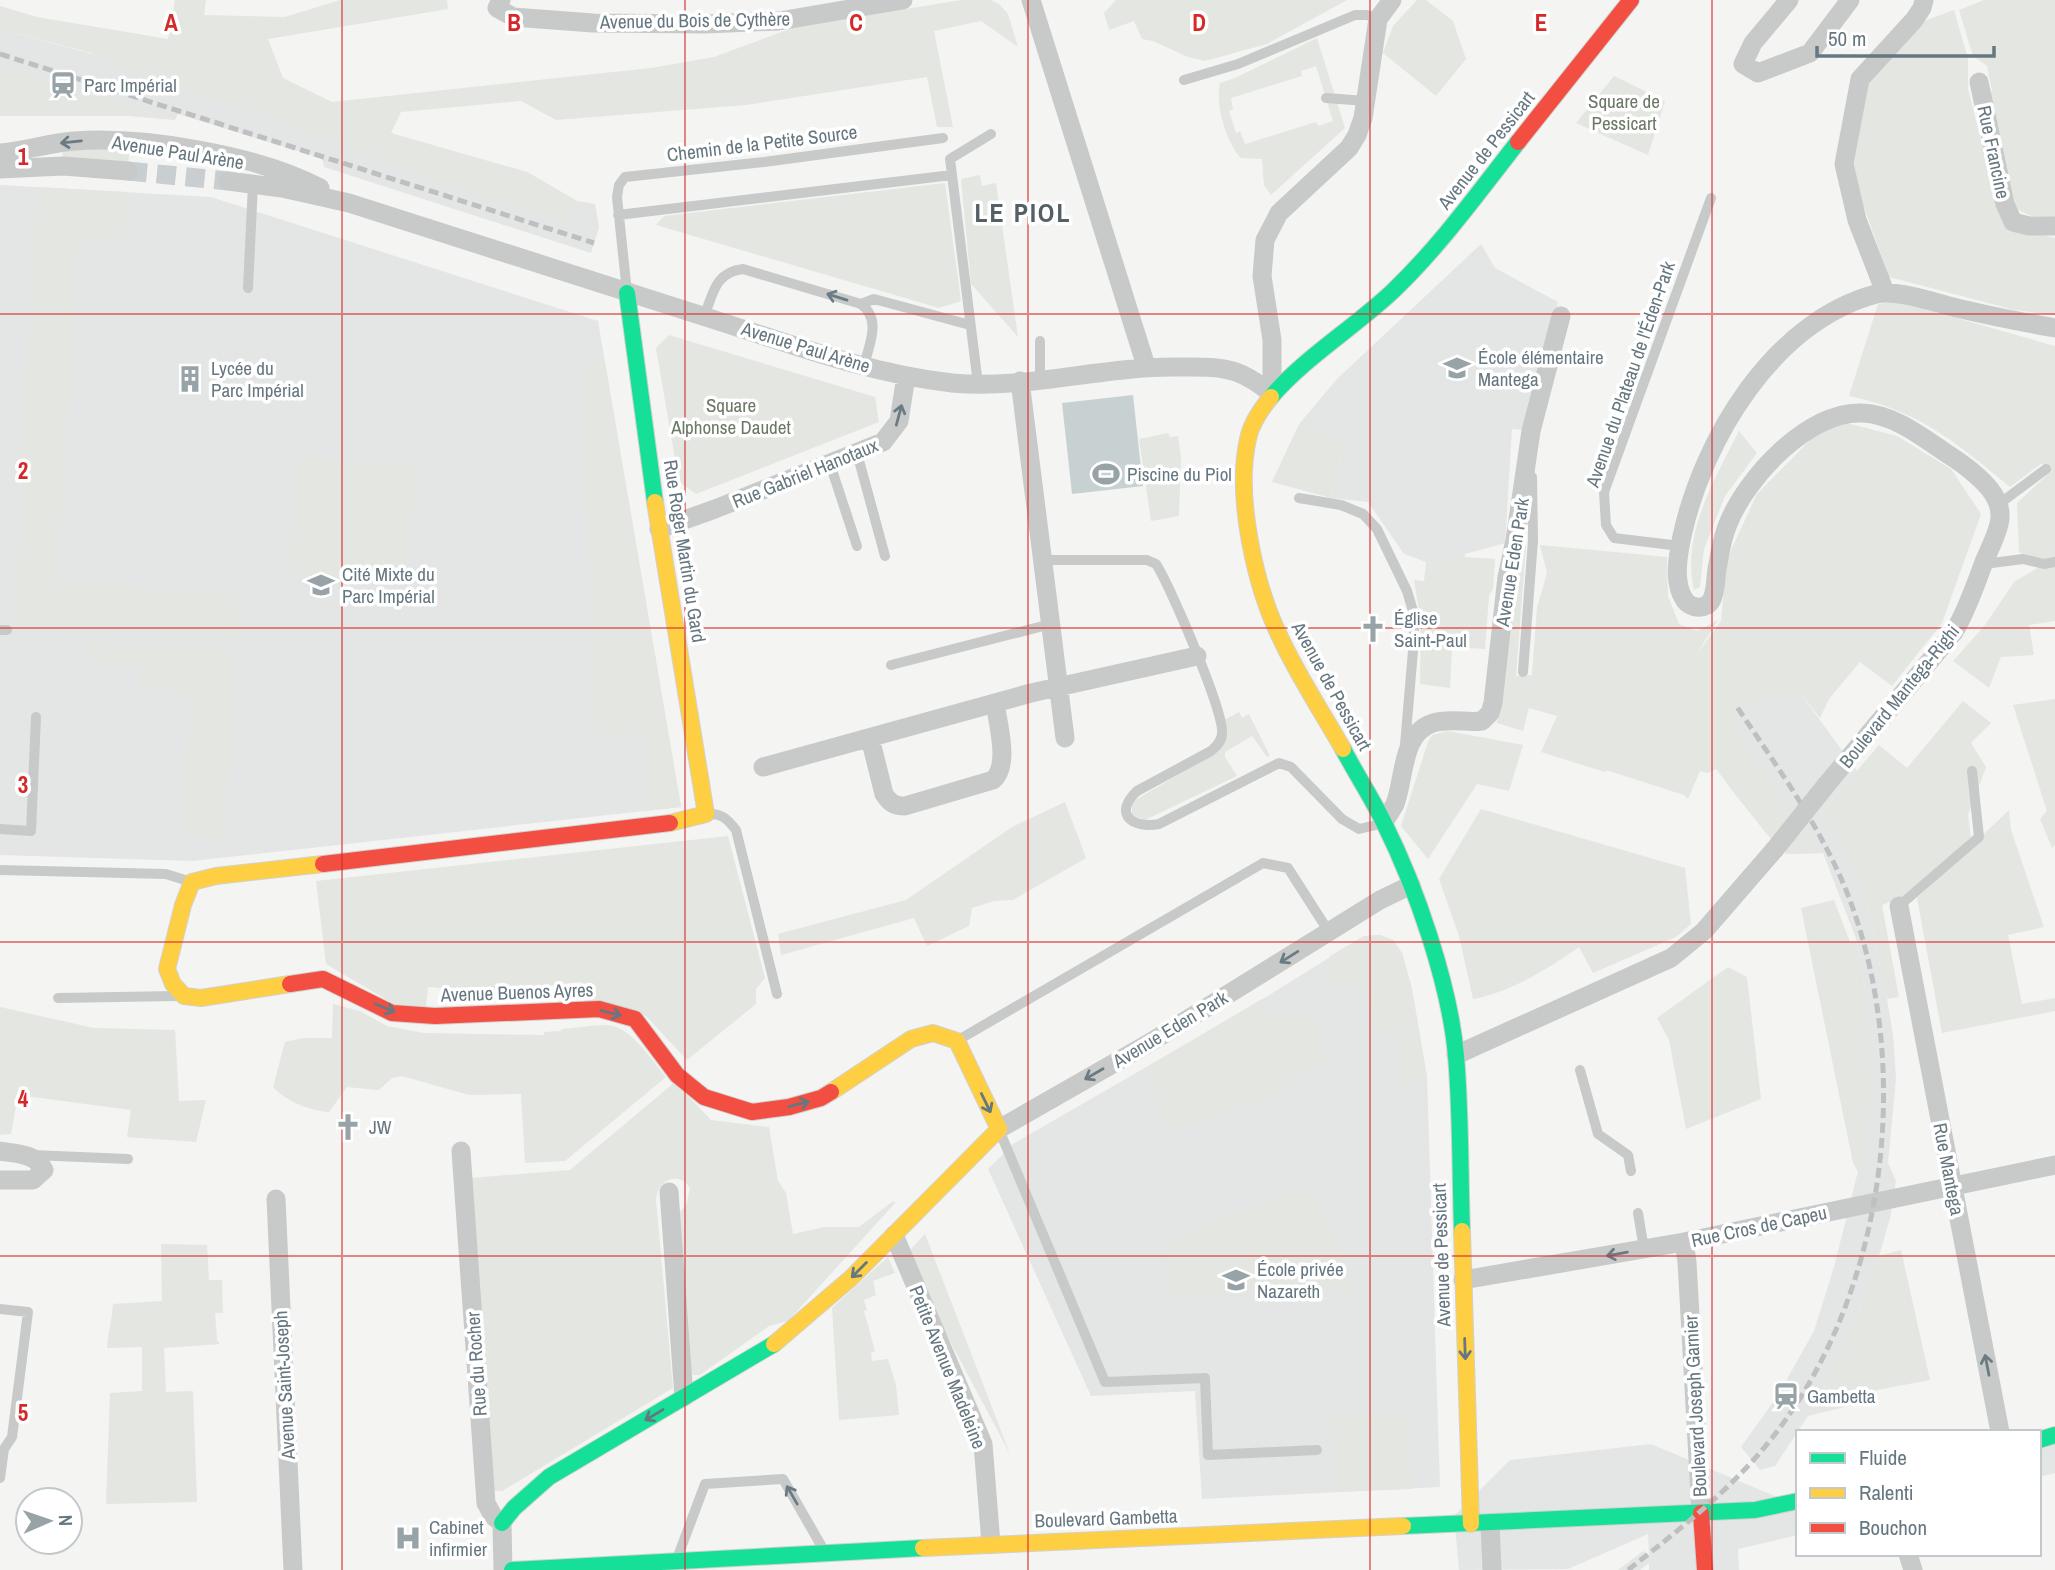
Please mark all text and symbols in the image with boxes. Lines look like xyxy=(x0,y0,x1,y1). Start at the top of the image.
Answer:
street label: Avenue du Bois de Cythère xyxy=(599,5,790,35)
text: A xyxy=(164,7,178,38)
text: B xyxy=(507,7,521,38)
text: C xyxy=(849,7,863,38)
text: D xyxy=(1192,7,1206,38)
text: E xyxy=(1535,7,1547,38)
scale bar xyxy=(1817,14,1994,58)
text: 50 m xyxy=(1828,24,1866,53)
station icon: Parc Impérial xyxy=(48,70,78,100)
place label: Parc Impérial xyxy=(84,72,177,98)
street label: Avenue de Pessicart xyxy=(1431,85,1541,215)
park label: Square de Pessicart xyxy=(1588,88,1660,136)
street label: Rue Francine xyxy=(1971,103,2017,201)
street label: Chemin de la Petite Source xyxy=(665,118,859,168)
street label: Avenue Paul Arène xyxy=(109,129,246,175)
one-way arrow xyxy=(60,136,83,149)
text: 1 xyxy=(18,141,29,172)
district label: LE PIOL xyxy=(975,195,1071,230)
street label: Avenue du Plateau de l'Éden-Park xyxy=(1579,257,1681,491)
one-way arrow xyxy=(827,289,849,302)
street label: Avenue Paul Arène xyxy=(738,315,873,379)
place label: École élémentaire Mantega xyxy=(1478,344,1604,392)
school or university icon: École élémentaire Mantega xyxy=(1442,353,1472,383)
place label: Lycée du Parc Impérial xyxy=(211,355,304,403)
building icon: Lycée du Parc Impérial xyxy=(175,364,205,394)
park label: Square Alphonse Daudet xyxy=(670,392,791,440)
one-way arrow xyxy=(893,404,906,427)
street label: Rue Gabriel Hanotaux xyxy=(728,432,882,514)
text: 2 xyxy=(18,455,28,486)
street label: Rue Roger Martin du Gard xyxy=(658,458,712,644)
sports icon: Piscine du Piol xyxy=(1091,459,1121,489)
place label: Piscine du Piol xyxy=(1127,461,1232,487)
street label: Avenue Eden Park xyxy=(1489,496,1535,629)
place label: Cité Mixte du Parc Impérial xyxy=(342,561,435,609)
school or university icon: Cité Mixte du Parc Impérial xyxy=(306,570,336,600)
place label: Église Saint-Paul xyxy=(1394,605,1467,653)
church icon: Église Saint-Paul xyxy=(1358,614,1388,644)
street label: Avenue de Pessicart xyxy=(1285,616,1378,756)
street label: Boulevard Mantega-Righi xyxy=(1833,619,1965,773)
text: 3 xyxy=(18,769,28,800)
one-way arrow xyxy=(1279,950,1299,964)
street label: Avenue Buenos Ayres xyxy=(439,976,594,1008)
street label: Avenue Eden Park xyxy=(1107,984,1232,1074)
one-way arrow xyxy=(374,1003,395,1016)
one-way arrow xyxy=(600,1007,622,1020)
one-way arrow xyxy=(1084,1068,1105,1081)
text: 4 xyxy=(18,1083,29,1114)
one-way arrow xyxy=(980,1092,993,1113)
one-way arrow xyxy=(787,1097,809,1110)
church icon: JW xyxy=(333,1112,363,1142)
place label: JW xyxy=(369,1114,392,1140)
street label: Rue Mantega xyxy=(1927,1121,1971,1218)
street label: Avenue de Pessicart xyxy=(1425,1182,1457,1328)
street label: Rue Cros de Capeu xyxy=(1689,1199,1829,1253)
one-way arrow xyxy=(1606,1248,1629,1261)
place label: École privée Nazareth xyxy=(1257,1256,1344,1304)
one-way arrow xyxy=(851,1261,868,1278)
school or university icon: École privée Nazareth xyxy=(1221,1265,1251,1295)
street label: Petite Avenue Madeleine xyxy=(903,1282,993,1452)
street label: Avenue Saint-Joseph xyxy=(267,1310,301,1461)
street label: Rue du Rocher xyxy=(459,1310,493,1417)
street label: Boulevard Joseph Garnier xyxy=(1677,1314,1713,1497)
one-way arrow xyxy=(1459,1337,1472,1360)
one-way arrow xyxy=(1980,1354,1994,1377)
station icon: Gambetta xyxy=(1771,1381,1801,1411)
place label: Gambetta xyxy=(1807,1383,1876,1409)
text: 5 xyxy=(18,1397,28,1428)
one-way arrow xyxy=(644,1408,664,1422)
legend xyxy=(1796,1430,2041,1556)
text: Fluide xyxy=(1859,1443,1907,1472)
text: Ralenti xyxy=(1859,1478,1914,1507)
one-way arrow xyxy=(785,1485,799,1505)
north arrow xyxy=(14,1486,84,1556)
street label: Boulevard Gambetta xyxy=(1034,1503,1178,1533)
text: Bouchon xyxy=(1859,1513,1927,1542)
text: N xyxy=(53,1514,79,1526)
place label: Cabinet infirmier xyxy=(429,1514,488,1562)
hospital icon: Cabinet infirmier xyxy=(393,1523,423,1553)

